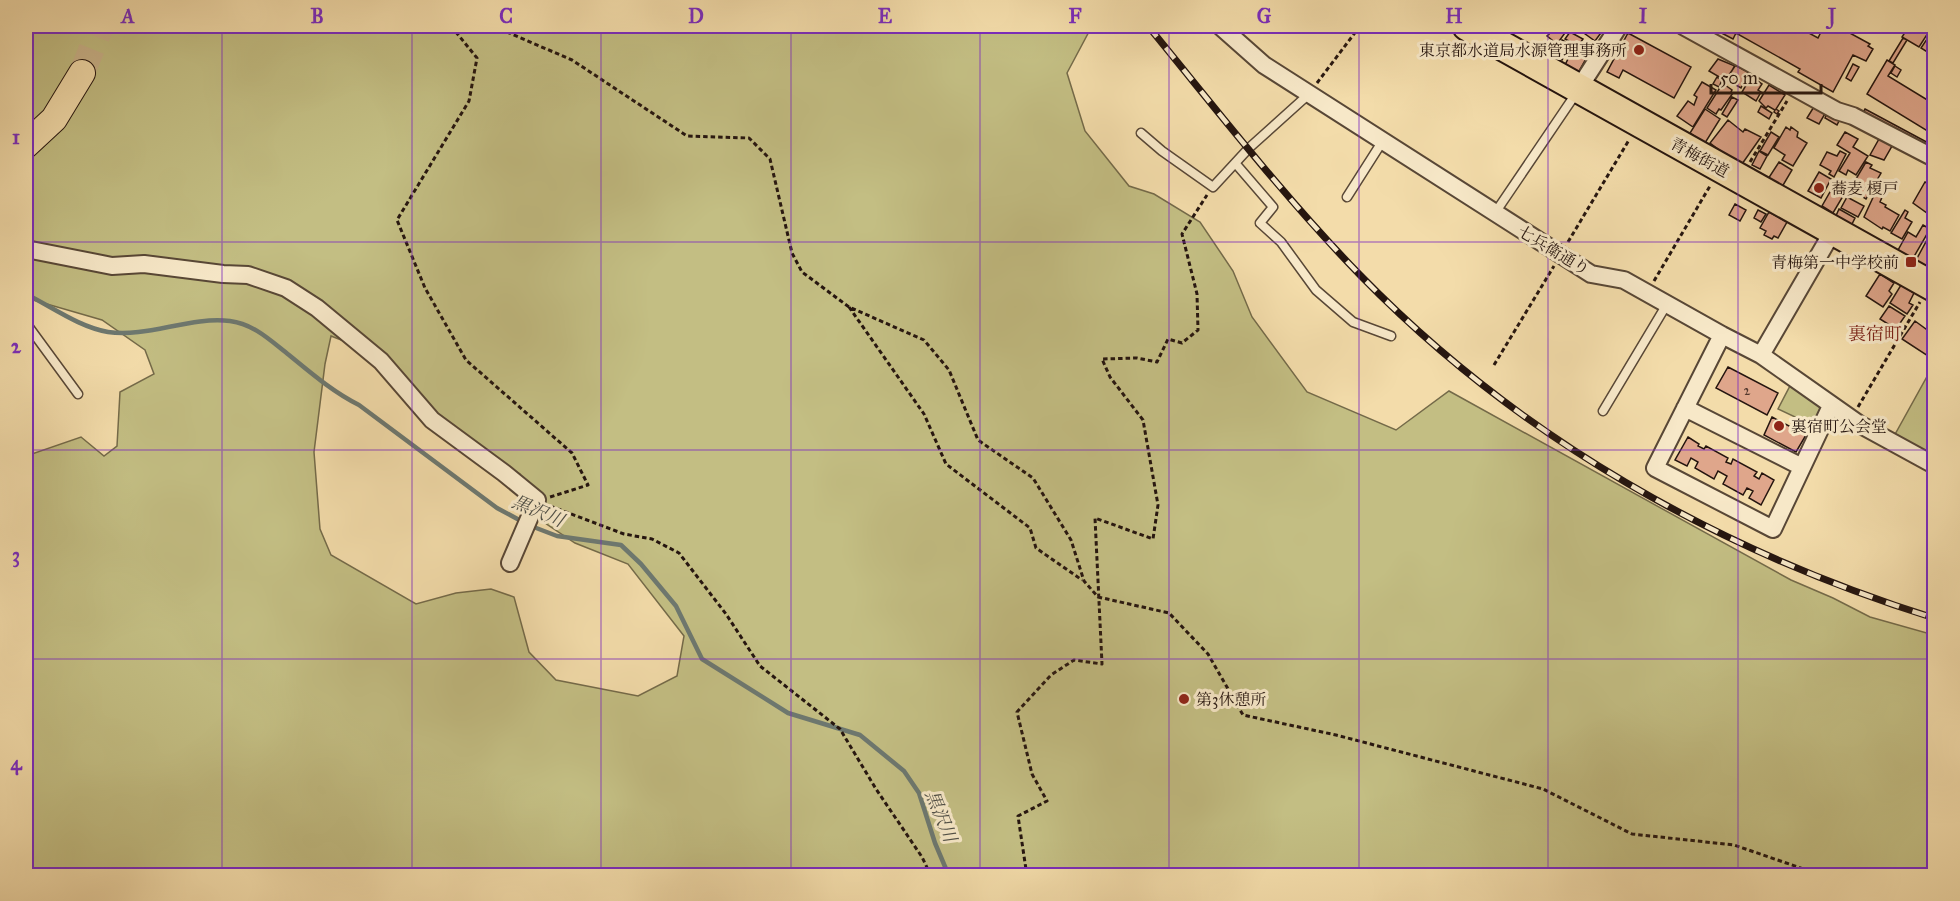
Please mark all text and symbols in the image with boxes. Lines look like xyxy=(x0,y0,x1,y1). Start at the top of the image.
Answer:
text: A xyxy=(119,4,135,28)
text: B xyxy=(310,4,324,28)
text: C xyxy=(499,4,513,28)
text: D xyxy=(688,4,704,28)
text: E xyxy=(878,4,893,28)
text: F xyxy=(1068,4,1082,28)
text: G xyxy=(1257,4,1272,28)
text: H xyxy=(1445,4,1463,28)
text: I xyxy=(1639,4,1648,28)
text: J xyxy=(1825,4,1837,30)
place label: 東京都水道局水源管理事務所 xyxy=(1419,41,1627,60)
marker: 東京都水道局水源管理事務所 xyxy=(1632,43,1646,57)
scale bar xyxy=(1711,57,1820,95)
text: 50 m xyxy=(1720,67,1758,89)
text: 1 xyxy=(12,125,20,149)
street label: 青梅街道 xyxy=(1667,134,1732,181)
place label: 蕎麦 榎戸 xyxy=(1831,179,1898,198)
marker: 蕎麦 榎戸 xyxy=(1812,181,1826,195)
street label: 七兵衛通り xyxy=(1515,222,1593,279)
place label: 青梅第一中学校前 xyxy=(1771,253,1899,272)
marker: 青梅第一中学校前 xyxy=(1904,255,1918,269)
district label: 裏宿町 xyxy=(1848,323,1902,345)
text: 2 xyxy=(11,334,22,358)
house number: 2 xyxy=(1744,382,1751,399)
place label: 裏宿町公会堂 xyxy=(1791,417,1887,436)
marker: 裏宿町公会堂 xyxy=(1772,419,1786,433)
water label: 黒沢川 xyxy=(509,490,569,532)
text: 3 xyxy=(12,543,20,568)
place label: 第3休憩所 xyxy=(1196,690,1266,709)
marker: 第3休憩所 xyxy=(1177,692,1191,706)
text: 4 xyxy=(10,751,22,776)
water label: 黒沢川 xyxy=(921,787,962,847)

